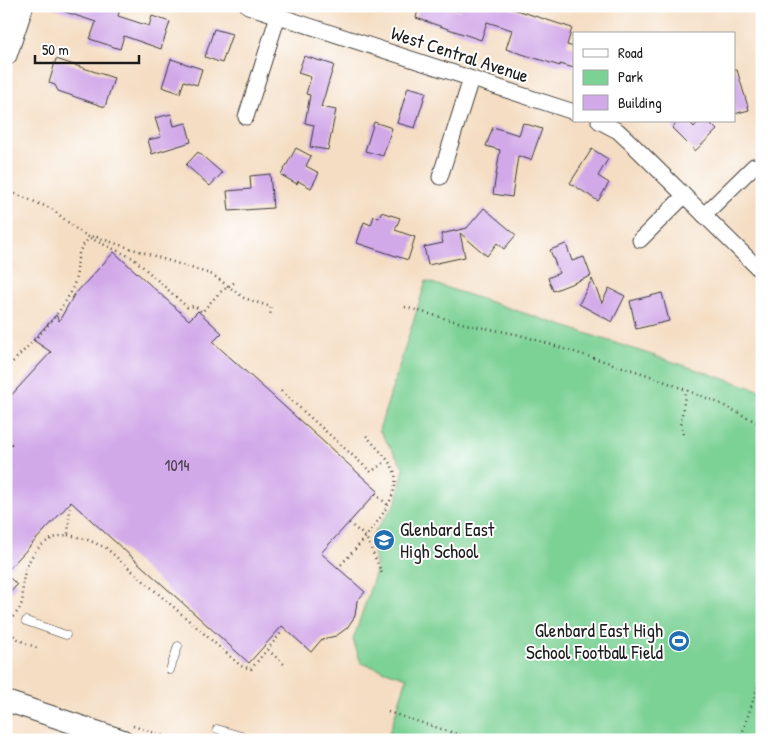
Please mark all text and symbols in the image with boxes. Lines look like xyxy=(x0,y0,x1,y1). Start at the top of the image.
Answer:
street label: West Central Avenue xyxy=(388,20,532,89)
scale bar xyxy=(35,32,139,64)
legend xyxy=(573,32,736,122)
text: 50 m xyxy=(42,39,69,60)
text: Road xyxy=(618,42,643,63)
text: Park xyxy=(618,66,643,87)
text: Building xyxy=(618,92,662,113)
house number: 1014 xyxy=(165,454,189,476)
place label: Glenbard East High School xyxy=(400,516,495,564)
school or university icon: Glenbard East High School xyxy=(372,528,396,552)
place label: Glenbard East High School Football Field xyxy=(526,617,664,665)
sports icon: Glenbard East High School Football Field xyxy=(667,629,691,653)

